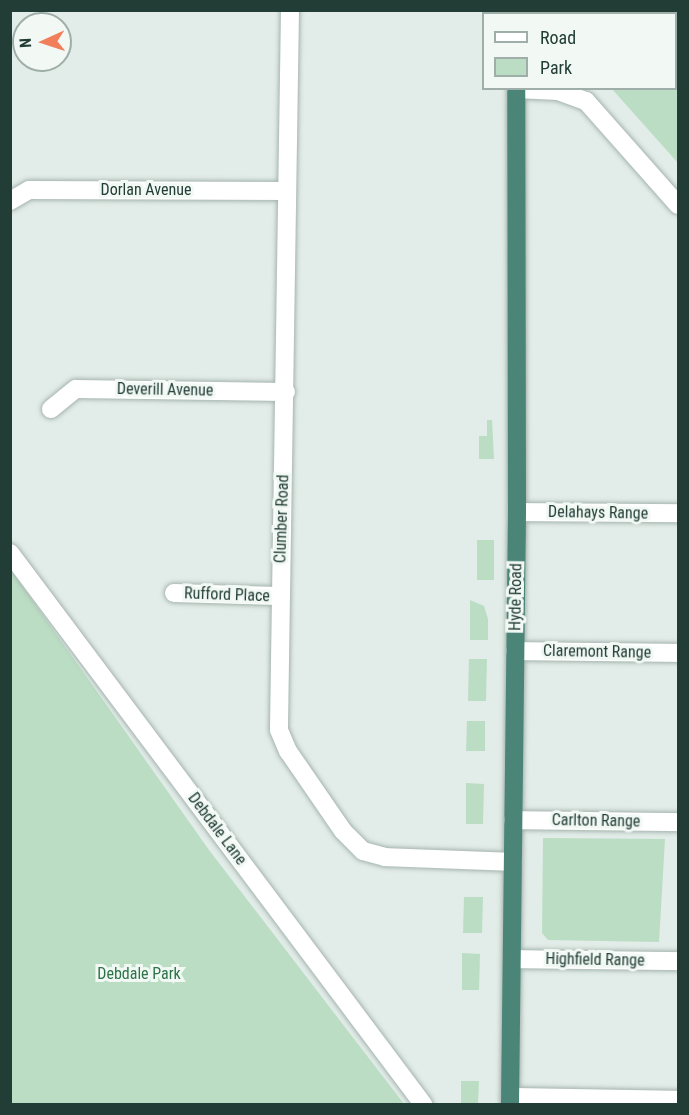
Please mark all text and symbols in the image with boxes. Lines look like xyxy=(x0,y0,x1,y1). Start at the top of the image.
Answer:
north arrow xyxy=(12,12,72,72)
legend xyxy=(482,12,677,90)
text: Road xyxy=(540,27,576,48)
text: N xyxy=(16,37,35,48)
text: Park xyxy=(540,57,572,78)
street label: Dorlan Avenue xyxy=(101,180,191,200)
street label: Deverill Avenue xyxy=(117,380,213,400)
street label: Clumber Road xyxy=(271,474,293,564)
street label: Delahays Range xyxy=(548,503,648,523)
street label: Hyde Road xyxy=(506,563,526,631)
street label: Rufford Place xyxy=(184,584,270,606)
street label: Claremont Range xyxy=(543,641,651,663)
street label: Debdale Lane xyxy=(184,789,250,869)
street label: Carlton Range xyxy=(552,811,640,831)
street label: Highfield Range xyxy=(545,950,645,970)
park label: Debdale Park xyxy=(97,964,181,984)

